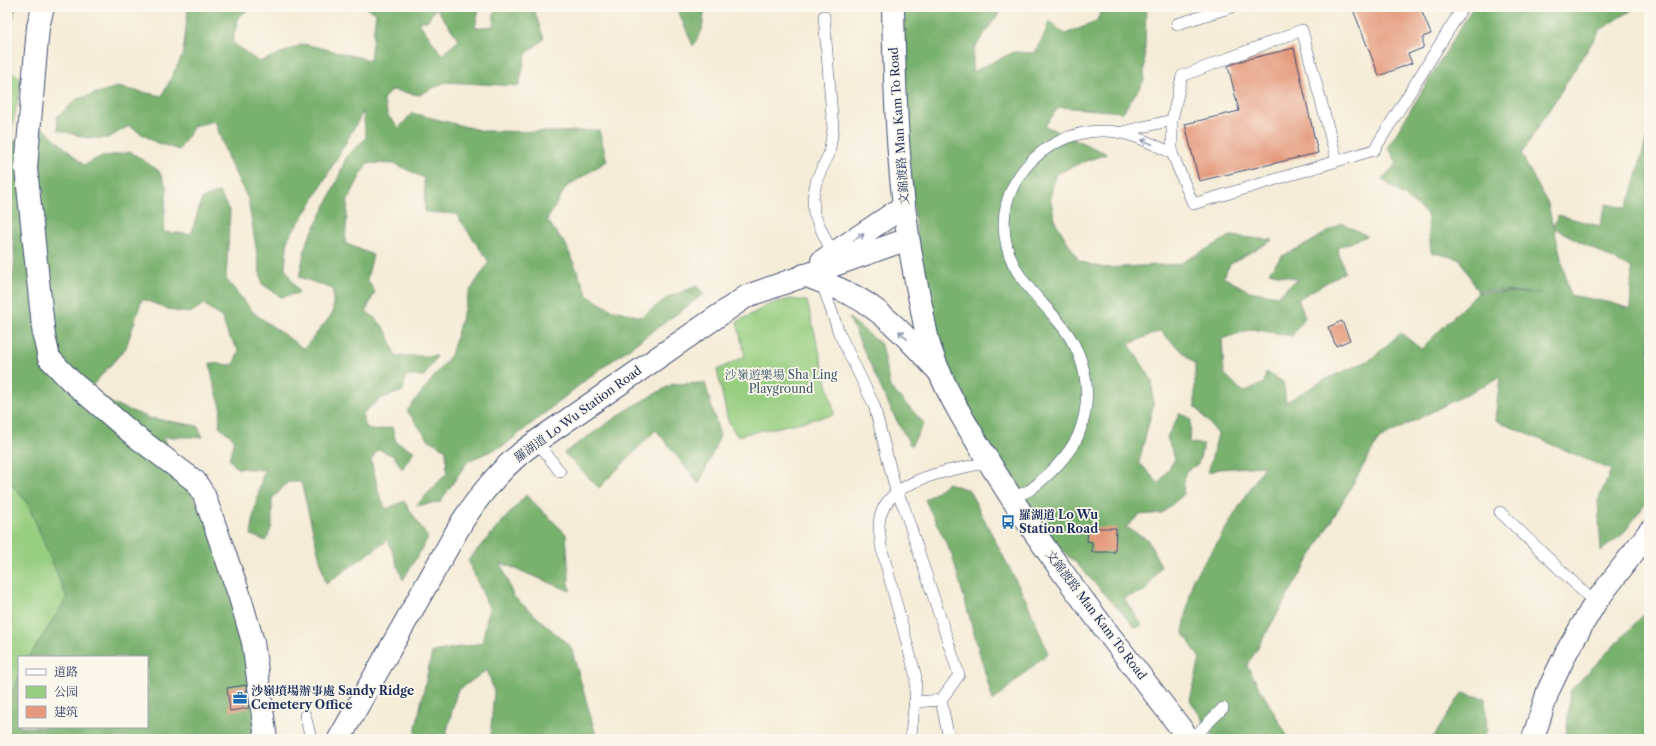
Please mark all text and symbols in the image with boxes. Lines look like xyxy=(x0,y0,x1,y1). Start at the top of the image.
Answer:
street label: 文錦渡路 Man Kam To Road xyxy=(885,46,911,205)
one-way arrow xyxy=(1142,137,1154,145)
one-way arrow xyxy=(853,233,864,241)
one-way arrow xyxy=(898,330,908,340)
street label: 羅湖道 Lo Wu Station Road xyxy=(511,362,645,465)
park label: 沙嶺遊樂場 Sha Ling Playground xyxy=(725,367,838,396)
place label: 羅湖道 Lo Wu Station Road xyxy=(1019,507,1098,536)
bus stop icon: 羅湖道 Lo Wu Station Road xyxy=(1000,514,1016,530)
street label: 文錦渡路 Man Kam To Road xyxy=(1043,547,1150,683)
legend xyxy=(18,656,148,728)
text: 道路 xyxy=(54,664,78,679)
place label: 沙嶺墳場辦事處 Sandy Ridge Cemetery Office xyxy=(251,683,414,712)
text: 公园 xyxy=(54,684,78,699)
office icon: 沙嶺墳場辦事處 Sandy Ridge Cemetery Office xyxy=(232,690,248,706)
text: 建筑 xyxy=(54,704,78,719)

